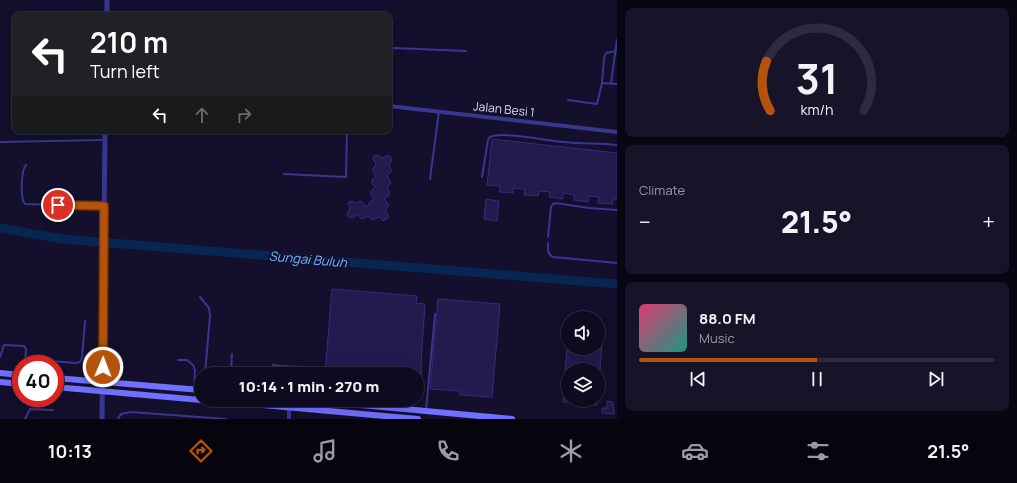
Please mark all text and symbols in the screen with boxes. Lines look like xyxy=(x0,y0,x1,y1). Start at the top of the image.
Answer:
text: 210 m xyxy=(90,23,168,61)
icon: left xyxy=(24,28,76,80)
text: 31 xyxy=(796,49,838,105)
text: Turn left xyxy=(90,59,160,83)
street label: Jalan Besi 1 xyxy=(472,97,536,121)
text: km/h xyxy=(800,99,834,118)
icon: left xyxy=(149,104,171,126)
icon: ahead xyxy=(191,104,213,126)
icon: right xyxy=(233,104,255,126)
text: Climate xyxy=(639,181,685,199)
pin xyxy=(41,188,75,222)
icon: arrive xyxy=(47,194,69,216)
text: 21.5° xyxy=(781,201,852,242)
text: − xyxy=(639,207,651,237)
text: + xyxy=(982,207,995,237)
water label: Sungai Buluh xyxy=(268,247,349,271)
text: 88.0 FM xyxy=(699,308,755,329)
map controls xyxy=(561,311,605,407)
button: sound xyxy=(561,311,605,355)
text: Music xyxy=(699,329,735,347)
position arrow xyxy=(82,346,124,388)
speed limit sign: 40 xyxy=(12,355,64,407)
button: layers xyxy=(561,363,605,407)
icon: previous xyxy=(687,368,709,390)
icon: pause xyxy=(806,368,828,390)
icon: next xyxy=(925,368,947,390)
text: 10:14 · 1 min · 270 m xyxy=(239,376,379,397)
icon: directions xyxy=(187,437,215,465)
icon: music xyxy=(311,437,339,465)
icon: phone xyxy=(434,437,462,465)
icon: climate xyxy=(557,437,585,465)
icon: car xyxy=(681,437,709,465)
icon: filters xyxy=(804,437,832,465)
text: 10:13 xyxy=(48,439,92,463)
text: 21.5° xyxy=(927,439,969,463)

